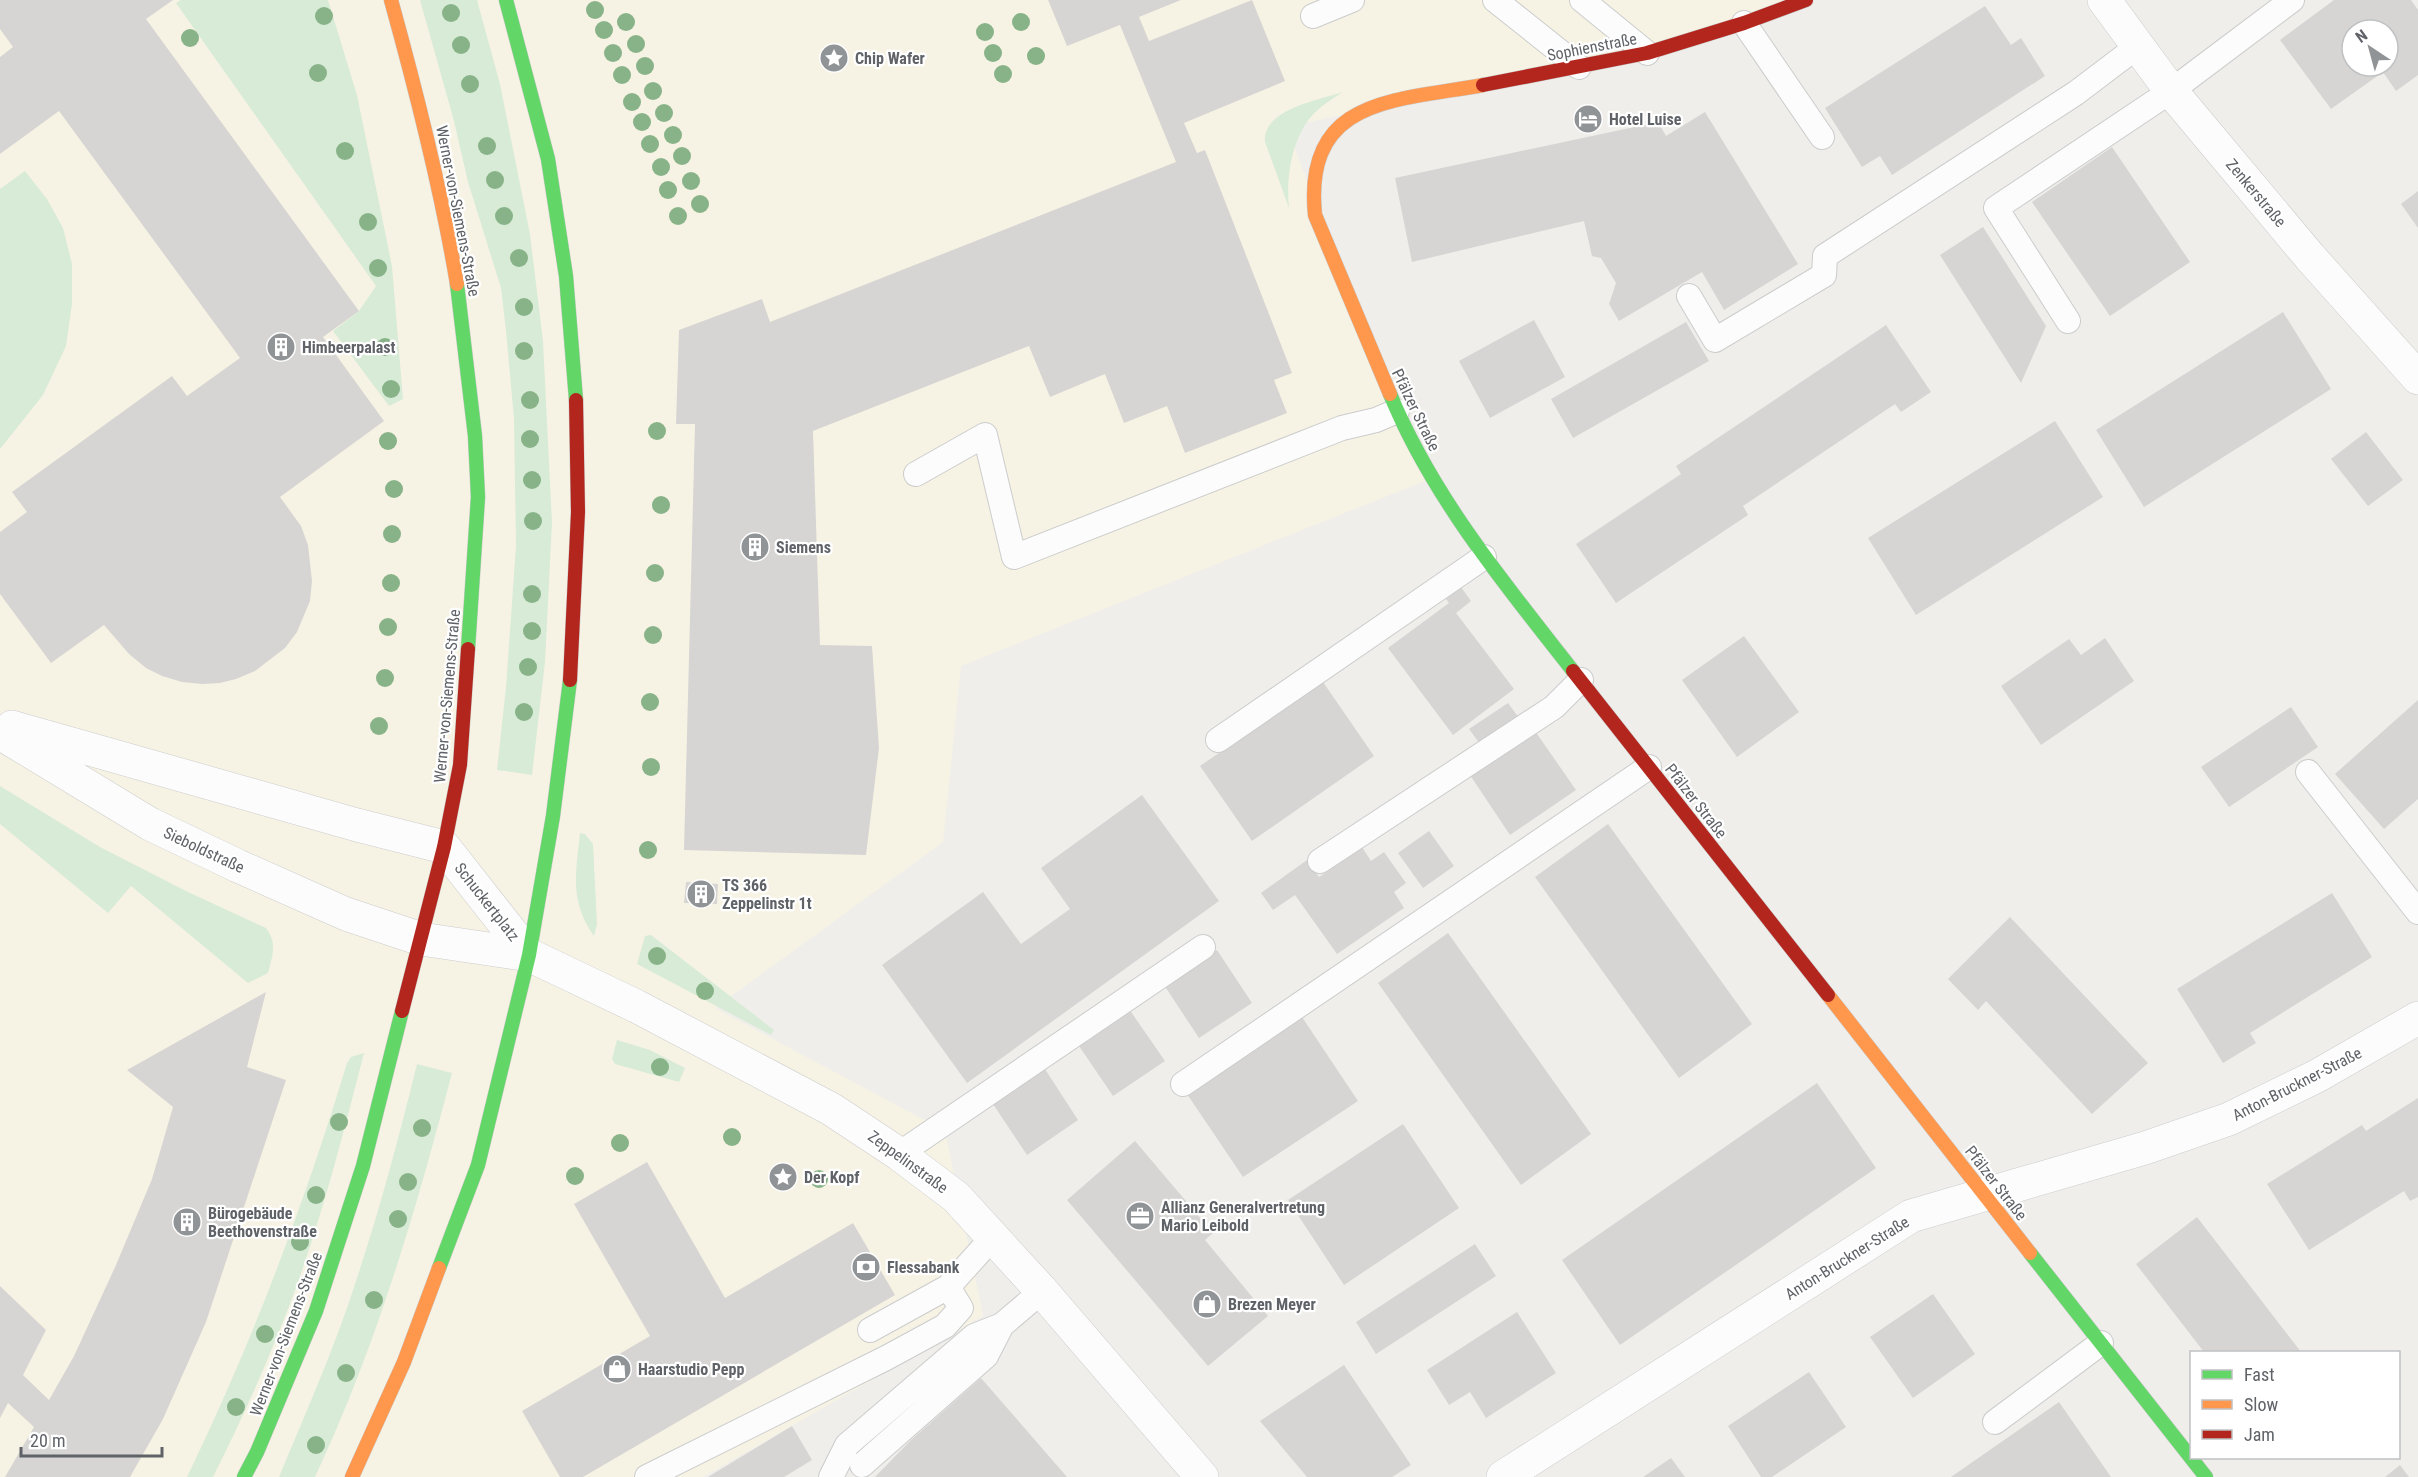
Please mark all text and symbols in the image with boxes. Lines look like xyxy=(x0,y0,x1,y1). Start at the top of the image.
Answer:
north arrow xyxy=(2340,18,2400,78)
text: N xyxy=(2352,26,2371,47)
street label: Sophienstraße xyxy=(1546,29,1638,65)
place icon: Chip Wafer xyxy=(818,42,850,74)
place label: Chip Wafer xyxy=(855,49,925,68)
hotel icon: Hotel Luise xyxy=(1572,103,1604,135)
place label: Hotel Luise xyxy=(1609,110,1682,129)
street label: Werner-von-Siemens-Straße xyxy=(432,124,484,298)
street label: Zenkerstraße xyxy=(2222,155,2290,231)
building icon: Himbeerpalast xyxy=(265,331,297,363)
place label: Himbeerpalast xyxy=(302,338,396,357)
street label: Pfälzer Straße xyxy=(1388,366,1444,454)
building icon: Siemens xyxy=(739,531,771,563)
place label: Siemens xyxy=(776,538,831,557)
street label: Werner-von-Siemens-Straße xyxy=(430,608,464,784)
street label: Pfälzer Straße xyxy=(1661,760,1731,842)
street label: Sieboldstraße xyxy=(161,823,247,877)
street label: Schuckertplatz xyxy=(451,859,523,945)
place label: TS 366 Zeppelinstr 1t xyxy=(722,876,812,913)
building icon: TS 366 Zeppelinstr 1t xyxy=(685,878,717,910)
street label: Anton-Bruckner-Straße xyxy=(2229,1043,2365,1125)
street label: Zeppelinstraße xyxy=(864,1127,952,1197)
street label: Pfälzer Straße xyxy=(1961,1142,2031,1224)
place icon: Der Kopf xyxy=(767,1161,799,1193)
place label: Der Kopf xyxy=(804,1168,860,1187)
place label: Allianz Generalvertretung Mario Leibold xyxy=(1161,1198,1325,1235)
office icon: Allianz Generalvertretung Mario Leibold xyxy=(1124,1200,1156,1232)
place label: Bürogebäude Beethovenstraße xyxy=(208,1204,317,1241)
building icon: Bürogebäude Beethovenstraße xyxy=(171,1206,203,1238)
street label: Anton-Bruckner-Straße xyxy=(1782,1212,1912,1304)
street label: Werner-von-Siemens-Straße xyxy=(246,1249,326,1419)
bank icon: Flessabank xyxy=(850,1251,882,1283)
place label: Flessabank xyxy=(887,1258,960,1277)
shop icon: Brezen Meyer xyxy=(1191,1288,1223,1320)
place label: Brezen Meyer xyxy=(1228,1295,1316,1314)
legend xyxy=(2190,1351,2400,1459)
shop icon: Haarstudio Pepp xyxy=(601,1353,633,1385)
place label: Haarstudio Pepp xyxy=(638,1360,744,1379)
text: Fast xyxy=(2244,1364,2275,1385)
text: Slow xyxy=(2244,1394,2279,1415)
scale bar xyxy=(21,1420,162,1458)
text: Jam xyxy=(2244,1424,2275,1445)
text: 20 m xyxy=(30,1430,65,1451)

